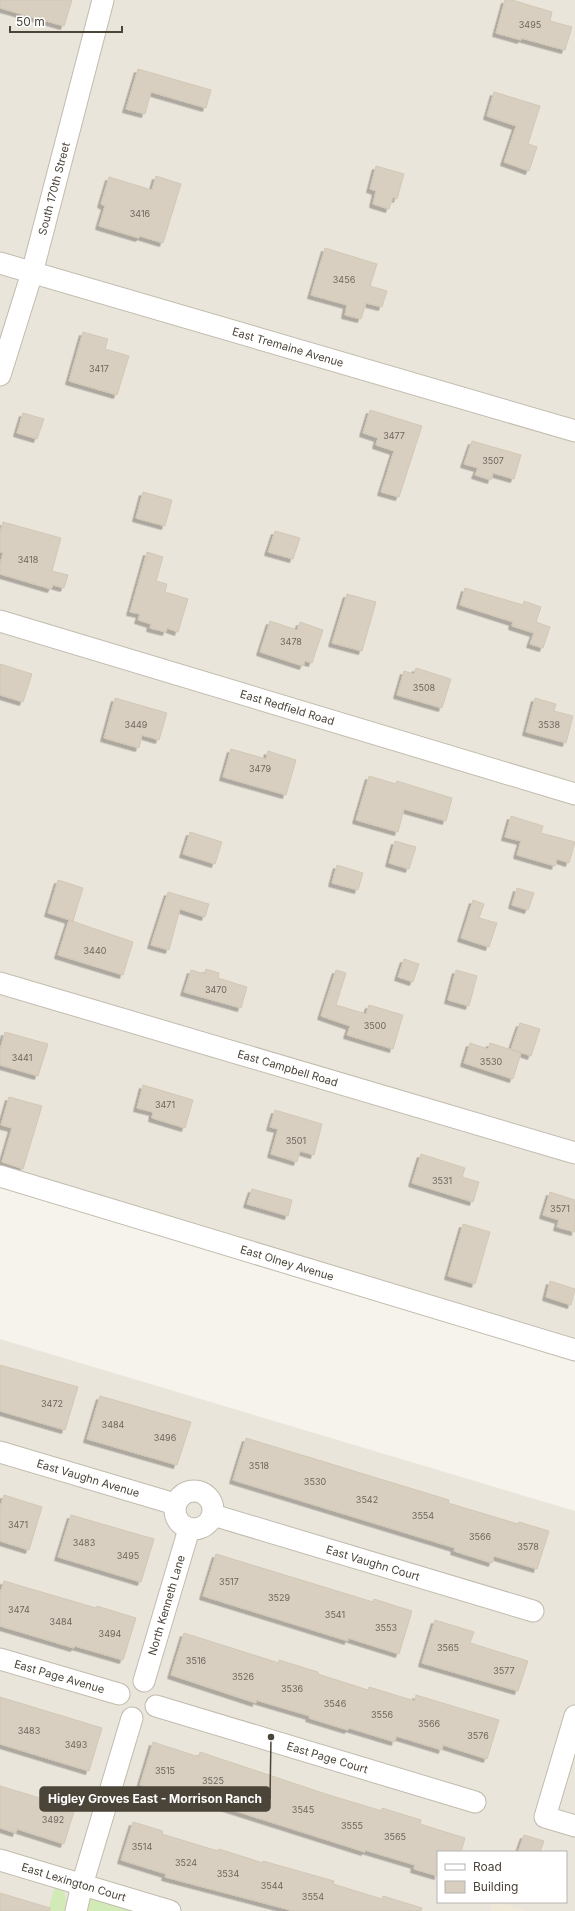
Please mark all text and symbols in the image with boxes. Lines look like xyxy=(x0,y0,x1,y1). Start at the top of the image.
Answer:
scale bar xyxy=(10,8,122,34)
text: 50 m xyxy=(16,14,45,29)
house number: 3495 xyxy=(519,19,541,30)
street label: South 170th Street xyxy=(35,140,73,237)
house number: 3416 xyxy=(130,208,151,219)
house number: 3456 xyxy=(333,274,356,285)
street label: East Tremaine Avenue xyxy=(231,324,345,370)
house number: 3417 xyxy=(89,363,109,374)
house number: 3477 xyxy=(383,430,405,441)
house number: 3507 xyxy=(482,455,504,466)
house number: 3418 xyxy=(18,554,39,565)
house number: 3478 xyxy=(280,636,302,647)
house number: 3508 xyxy=(413,682,436,693)
street label: East Redfield Road xyxy=(238,687,336,728)
house number: 3449 xyxy=(125,719,148,730)
house number: 3538 xyxy=(538,719,561,730)
house number: 3479 xyxy=(249,763,271,774)
house number: 3440 xyxy=(84,945,107,956)
house number: 3470 xyxy=(205,984,227,995)
house number: 3500 xyxy=(364,1020,387,1031)
street label: East Campbell Road xyxy=(236,1047,340,1090)
house number: 3441 xyxy=(12,1052,32,1063)
house number: 3530 xyxy=(480,1056,502,1067)
house number: 3471 xyxy=(155,1099,175,1110)
house number: 3501 xyxy=(286,1135,306,1146)
house number: 3531 xyxy=(432,1175,452,1186)
house number: 3571 xyxy=(550,1203,570,1214)
street label: East Olney Avenue xyxy=(239,1242,336,1284)
house number: 3472 xyxy=(41,1398,63,1409)
house number: 3484 xyxy=(102,1419,125,1430)
house number: 3496 xyxy=(154,1432,177,1443)
street label: East Vaughn Avenue xyxy=(35,1456,141,1500)
house number: 3518 xyxy=(249,1460,270,1471)
house number: 3530 xyxy=(304,1476,326,1487)
house number: 3542 xyxy=(356,1494,378,1505)
house number: 3554 xyxy=(412,1510,434,1521)
house number: 3471 xyxy=(8,1519,28,1530)
house number: 3566 xyxy=(469,1531,492,1542)
house number: 3483 xyxy=(73,1537,96,1548)
house number: 3578 xyxy=(517,1541,539,1552)
street label: East Vaughn Court xyxy=(324,1542,422,1584)
house number: 3495 xyxy=(117,1550,139,1561)
street label: North Kenneth Lane xyxy=(145,1553,188,1657)
house number: 3517 xyxy=(219,1576,239,1587)
house number: 3529 xyxy=(268,1592,290,1603)
house number: 3474 xyxy=(8,1604,30,1615)
house number: 3541 xyxy=(325,1609,345,1620)
house number: 3484 xyxy=(50,1616,73,1627)
house number: 3553 xyxy=(375,1622,397,1633)
house number: 3494 xyxy=(99,1628,122,1639)
house number: 3565 xyxy=(437,1642,459,1653)
house number: 3516 xyxy=(186,1655,207,1666)
street label: East Page Avenue xyxy=(13,1657,106,1696)
house number: 3577 xyxy=(493,1665,515,1676)
house number: 3526 xyxy=(232,1671,254,1682)
house number: 3536 xyxy=(281,1683,304,1694)
house number: 3546 xyxy=(324,1698,347,1709)
house number: 3556 xyxy=(371,1709,393,1720)
house number: 3566 xyxy=(418,1718,441,1729)
house number: 3483 xyxy=(18,1725,41,1736)
house number: 3576 xyxy=(467,1730,489,1741)
house number: 3493 xyxy=(65,1739,88,1750)
street label: East Page Court xyxy=(285,1739,370,1776)
house number: 3515 xyxy=(155,1765,175,1776)
house number: 3525 xyxy=(202,1775,224,1786)
callout: Higley Groves East - Morrison Ranch xyxy=(40,1787,270,1811)
text: Higley Groves East - Morrison Ranch xyxy=(48,1791,262,1806)
house number: 3545 xyxy=(292,1804,314,1815)
house number: 3492 xyxy=(42,1814,64,1825)
house number: 3555 xyxy=(341,1820,363,1831)
house number: 3565 xyxy=(384,1831,406,1842)
house number: 3514 xyxy=(132,1841,152,1852)
legend xyxy=(437,1851,567,1903)
house number: 3524 xyxy=(175,1857,197,1868)
text: Road xyxy=(473,1859,502,1874)
street label: East Lexington Court xyxy=(20,1860,128,1905)
house number: 3534 xyxy=(217,1868,239,1879)
text: Building xyxy=(473,1879,518,1894)
house number: 3544 xyxy=(261,1880,284,1891)
house number: 3554 xyxy=(302,1891,324,1902)

